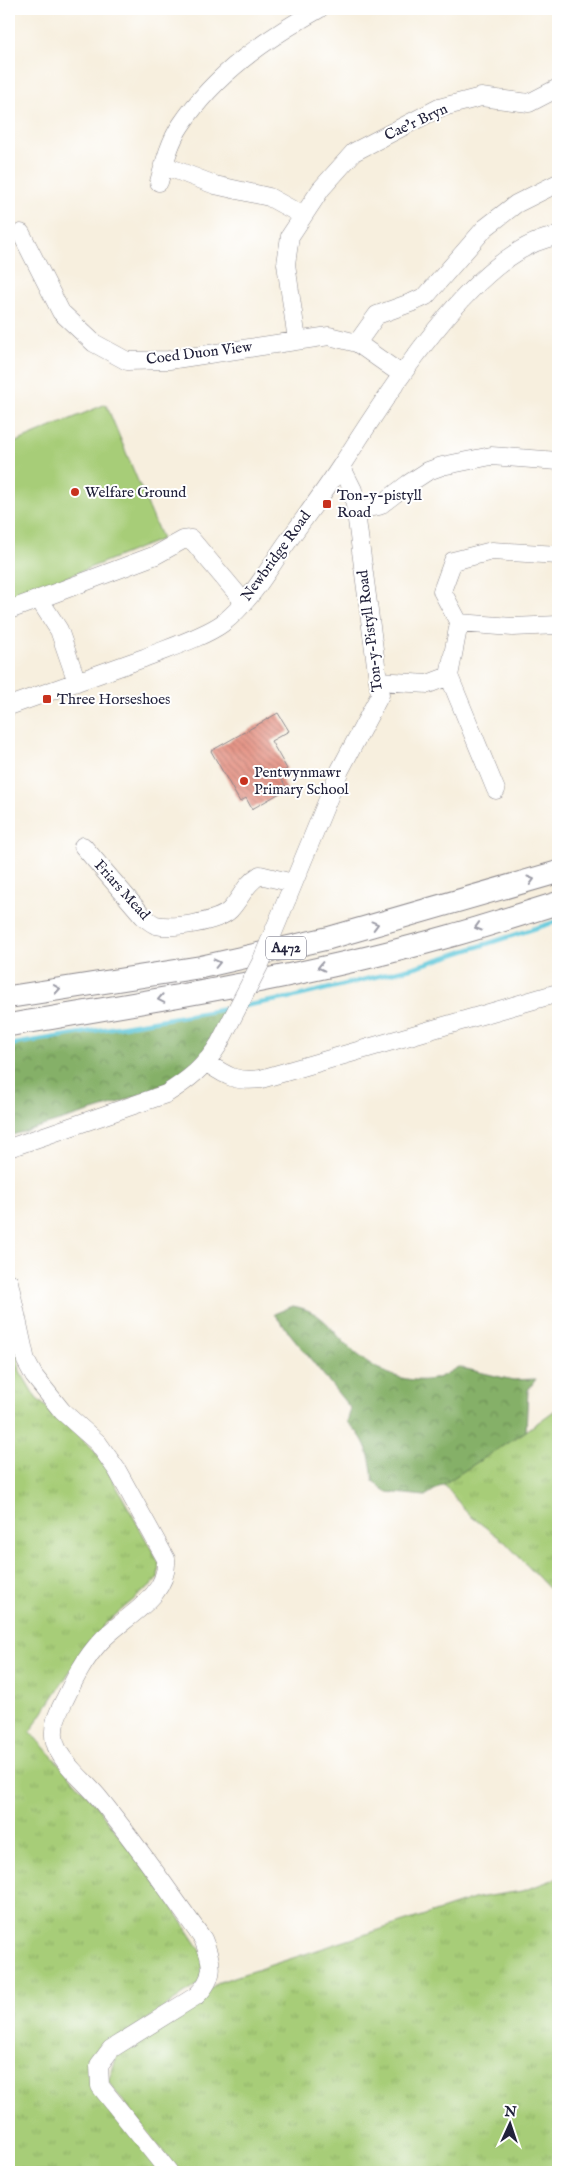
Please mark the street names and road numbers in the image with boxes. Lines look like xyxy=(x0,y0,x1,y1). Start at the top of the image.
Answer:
street label: Cae'r Bryn xyxy=(381,99,451,145)
street label: Coed Duon View xyxy=(145,337,254,369)
street label: Newbridge Road xyxy=(237,506,316,605)
street label: Ton-y-Pistyll Road xyxy=(353,568,387,693)
street label: Friars Mead xyxy=(90,856,155,925)
road number: A472 xyxy=(266,936,306,960)

